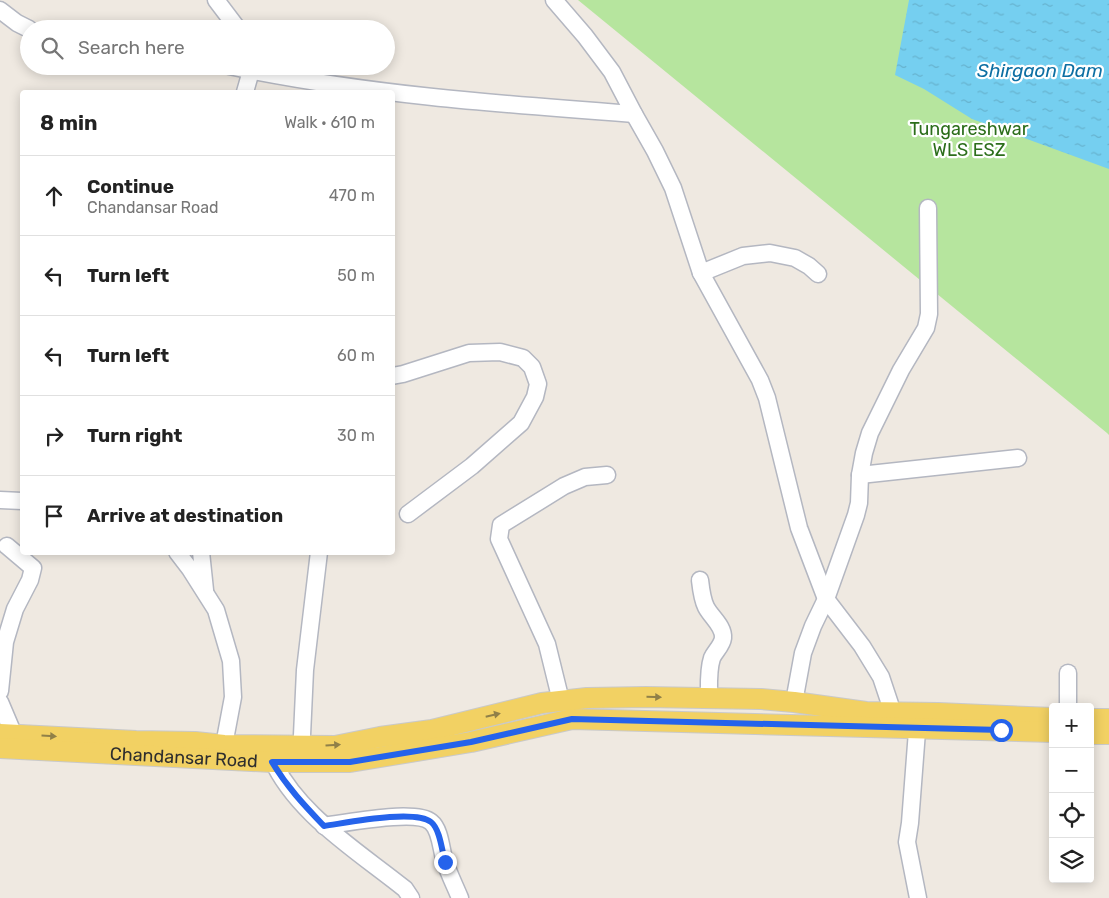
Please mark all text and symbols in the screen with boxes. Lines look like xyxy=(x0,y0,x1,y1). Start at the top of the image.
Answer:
search box xyxy=(20,20,395,75)
icon: search xyxy=(38,34,66,62)
text: Search here xyxy=(78,36,185,59)
water label: Shirgaon Dam xyxy=(977,59,1103,82)
text: 8 min xyxy=(40,110,97,135)
text: Walk · 610 m xyxy=(284,113,375,132)
park label: Tungareshwar WLS ESZ xyxy=(909,118,1029,161)
text: Continue xyxy=(87,175,174,198)
icon: ahead xyxy=(40,182,68,210)
text: 470 m xyxy=(329,186,375,205)
text: Chandansar Road xyxy=(87,198,219,217)
icon: left xyxy=(40,262,68,290)
text: Turn left xyxy=(87,264,169,287)
text: 50 m xyxy=(337,266,375,285)
icon: left xyxy=(40,342,68,370)
text: Turn left xyxy=(87,344,169,367)
text: 60 m xyxy=(337,346,375,365)
icon: right xyxy=(40,422,68,450)
text: Turn right xyxy=(87,424,182,447)
text: 30 m xyxy=(337,426,375,445)
icon: arrive xyxy=(40,502,68,530)
text: Arrive at destination xyxy=(87,504,283,527)
one-way arrow xyxy=(646,693,662,701)
map controls xyxy=(1049,703,1094,883)
button: + xyxy=(1049,703,1094,748)
one-way arrow xyxy=(485,711,500,719)
route start xyxy=(990,719,1013,742)
one-way arrow xyxy=(41,733,57,741)
one-way arrow xyxy=(326,741,342,749)
street label: Chandansar Road xyxy=(109,743,258,772)
button: − xyxy=(1049,748,1094,793)
button: locate xyxy=(1049,793,1094,838)
button: layers xyxy=(1049,838,1094,883)
route end xyxy=(434,851,457,874)

